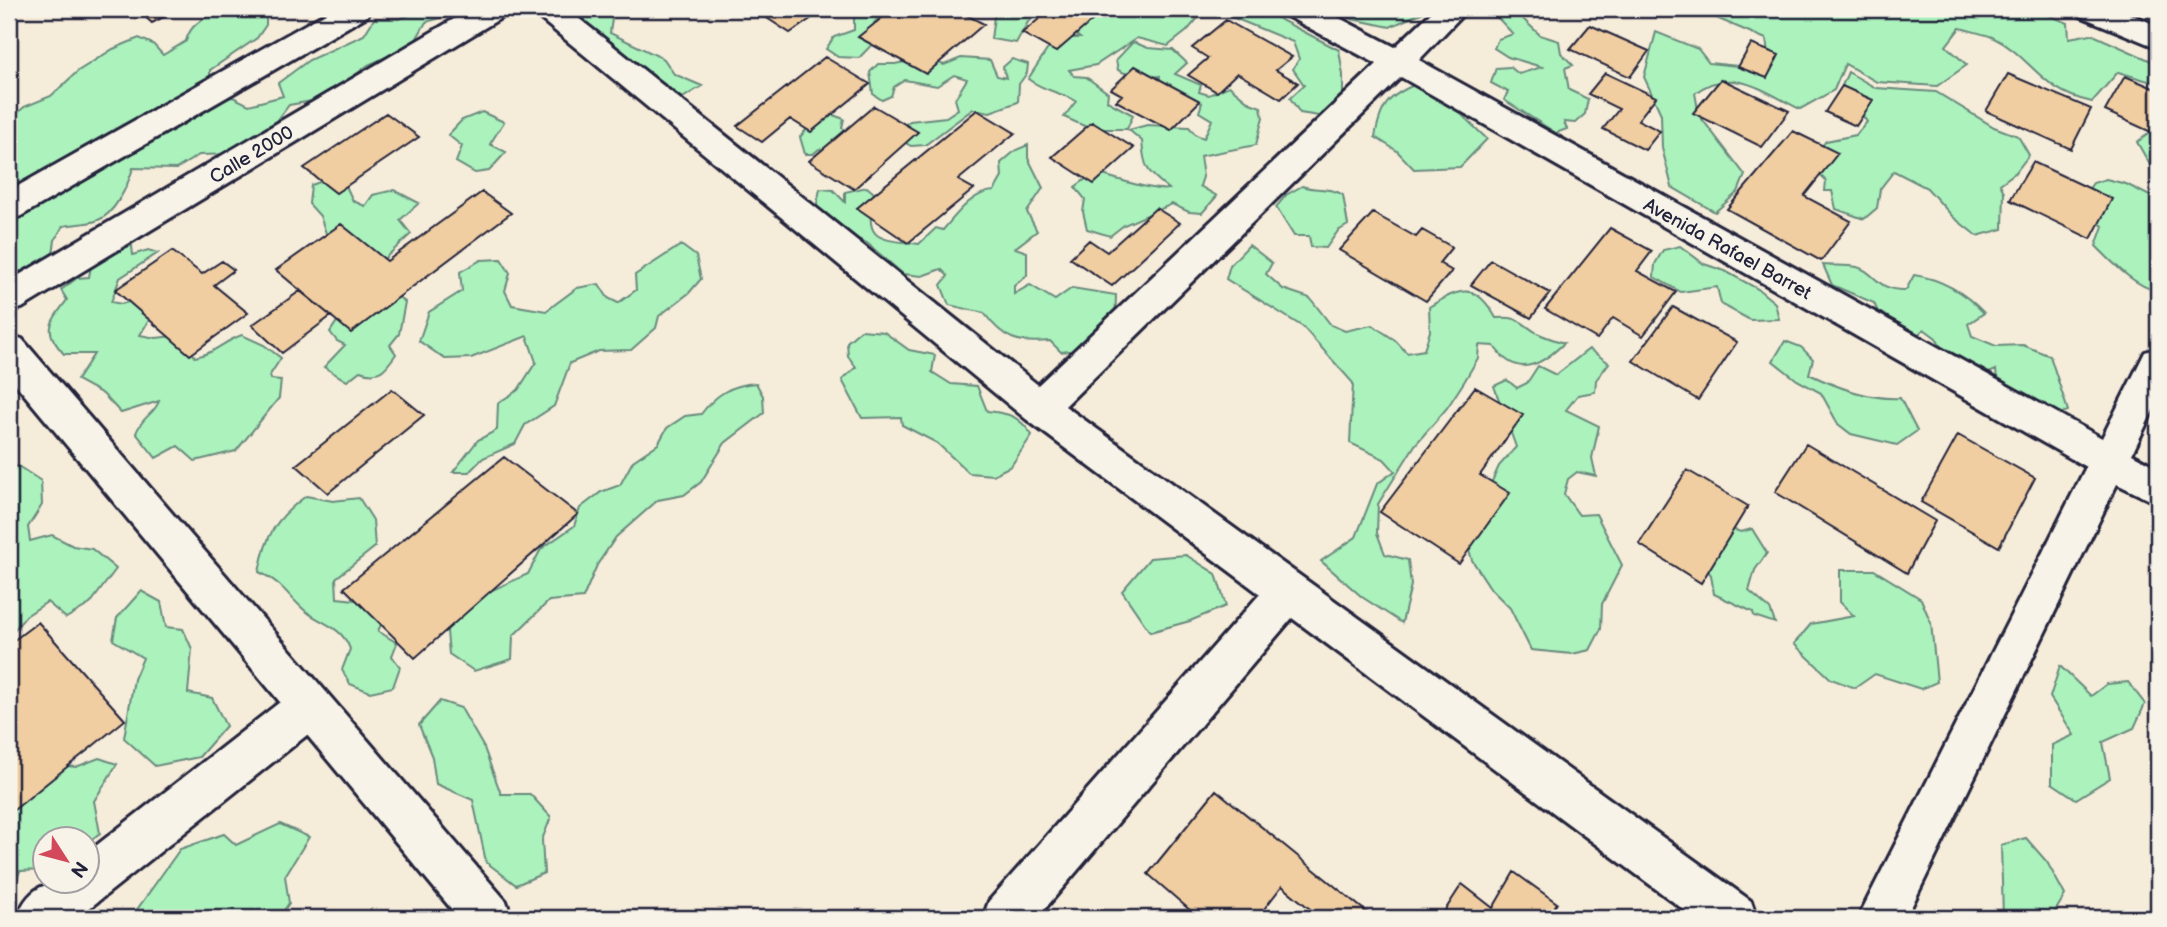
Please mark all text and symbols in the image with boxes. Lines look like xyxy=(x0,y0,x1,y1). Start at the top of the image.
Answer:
street label: Calle 2000 xyxy=(206,121,298,189)
street label: Avenida Rafael Barret xyxy=(1639,194,1815,305)
north arrow xyxy=(32,825,102,895)
text: N xyxy=(65,857,92,882)

